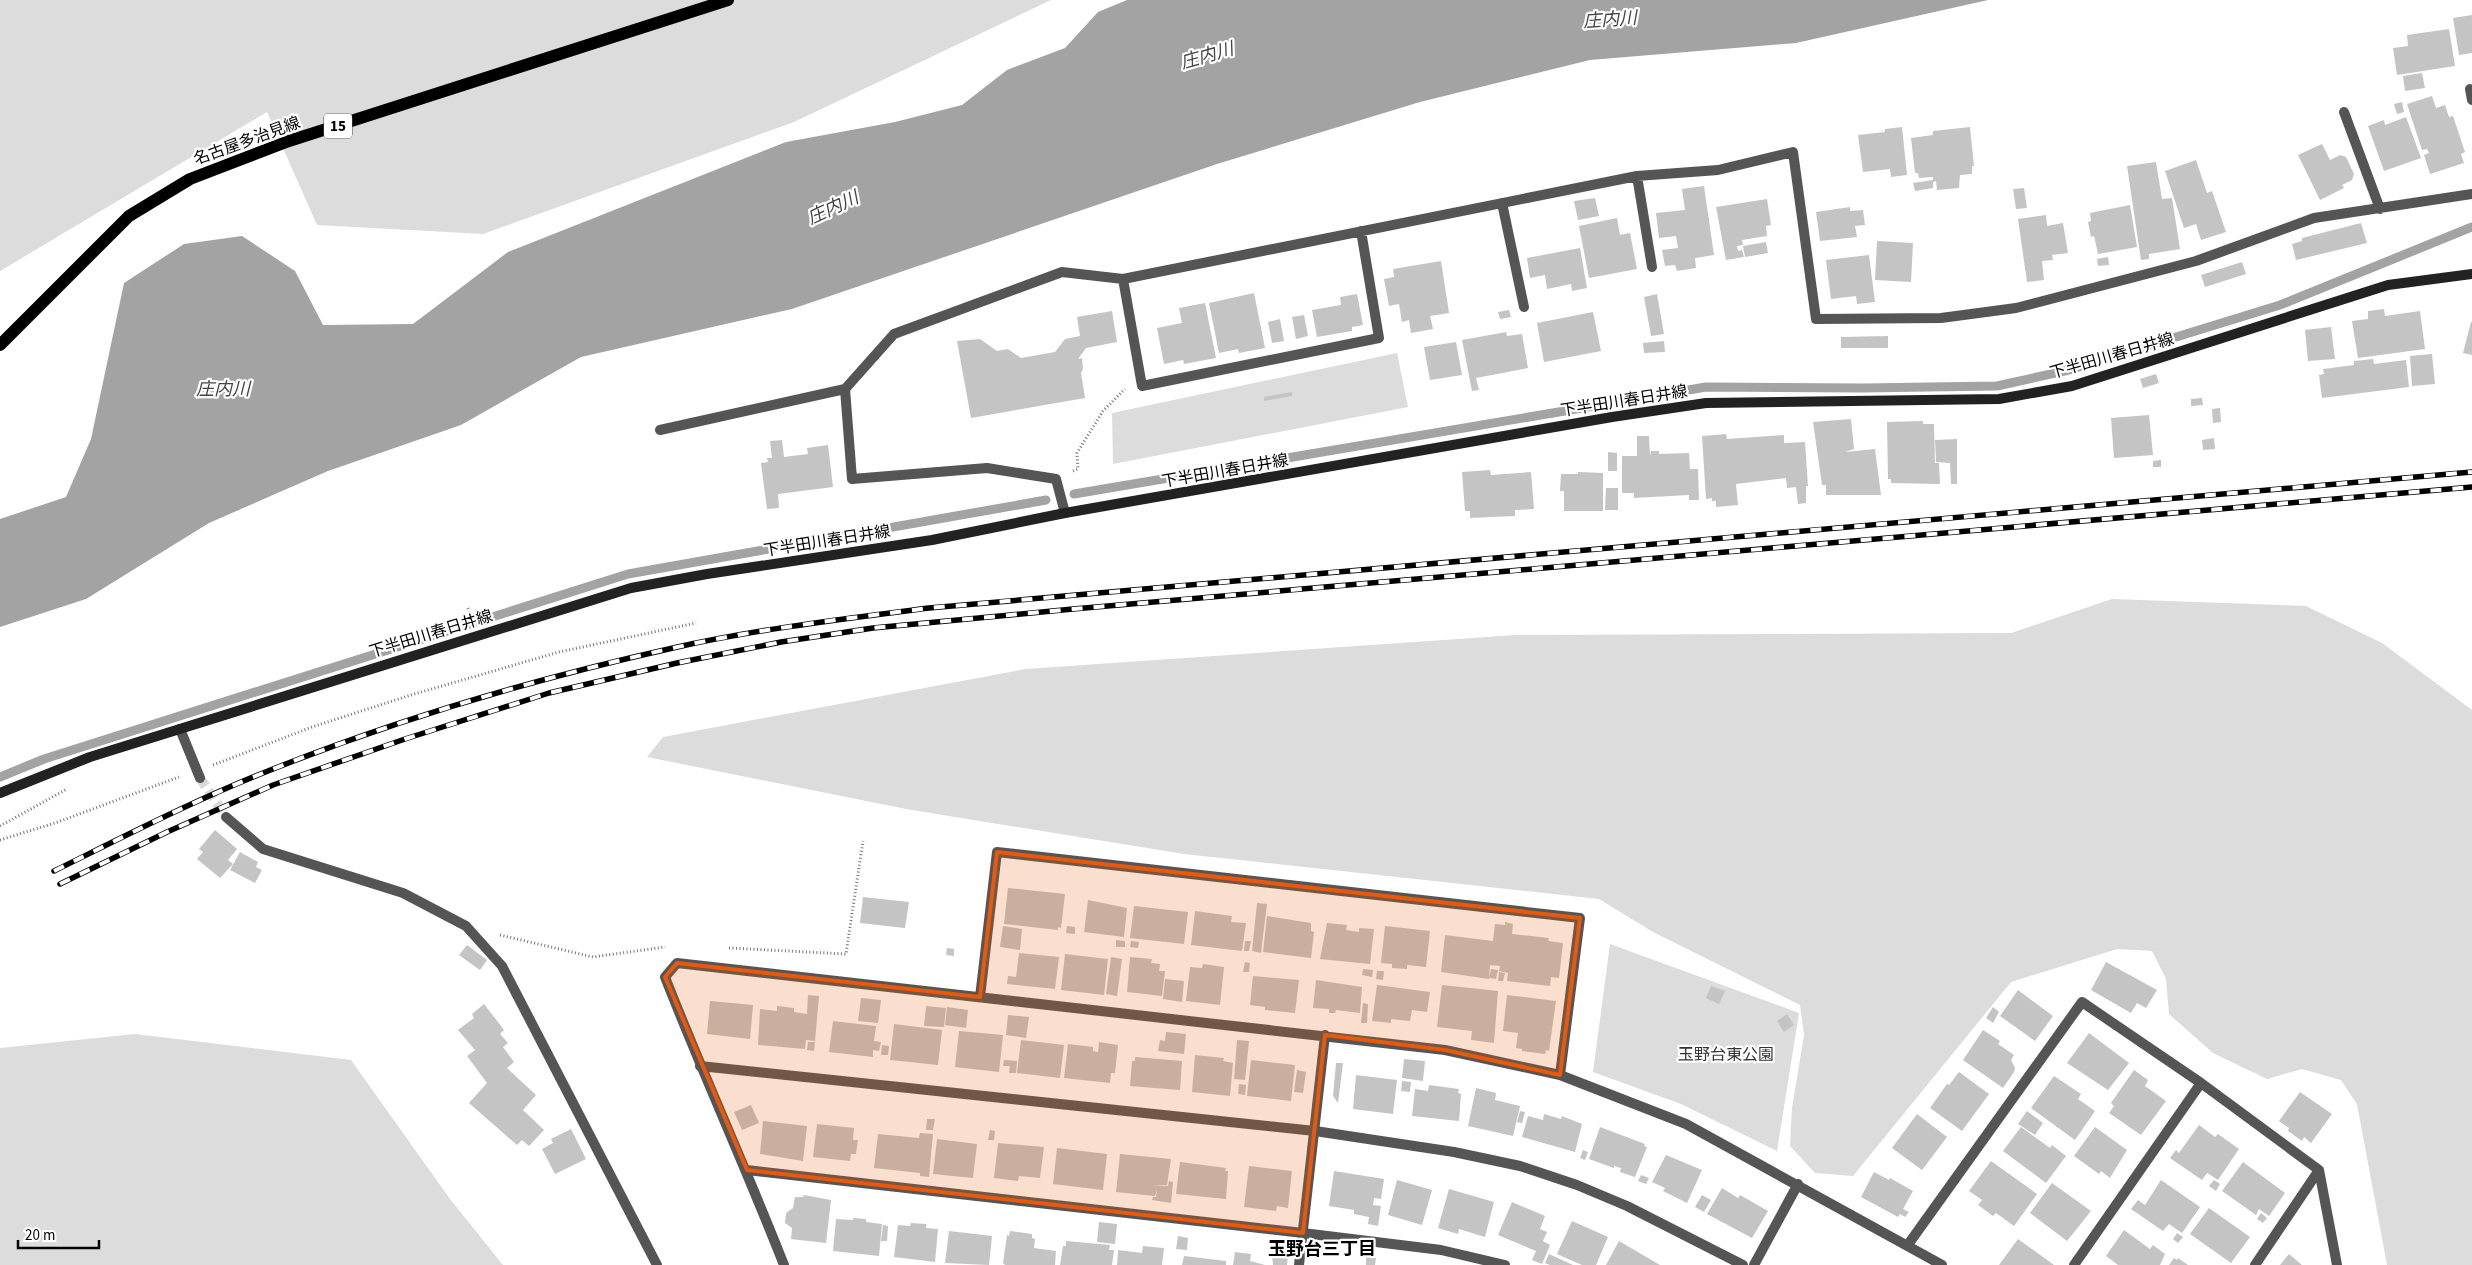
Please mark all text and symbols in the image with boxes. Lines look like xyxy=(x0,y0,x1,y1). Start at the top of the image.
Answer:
water label: 庄内川 xyxy=(1582,6,1640,34)
water label: 庄内川 xyxy=(1178,36,1238,75)
street label: 名古屋多治見線 xyxy=(191,112,303,170)
road number: 15 xyxy=(324,114,352,138)
water label: 庄内川 xyxy=(803,184,865,231)
street label: 下半田川春日井線 xyxy=(2047,328,2177,384)
water label: 庄内川 xyxy=(196,377,252,402)
street label: 下半田川春日井線 xyxy=(1559,380,1689,422)
street label: 下半田川春日井線 xyxy=(1160,449,1290,493)
street label: 下半田川春日井線 xyxy=(762,520,892,562)
street label: 下半田川春日井線 xyxy=(367,605,495,663)
park label: 玉野台東公園 xyxy=(1678,1044,1774,1066)
scale bar xyxy=(18,1218,99,1250)
text: 20 m xyxy=(25,1225,55,1246)
district label: 玉野台三丁目 xyxy=(1268,1237,1376,1262)

